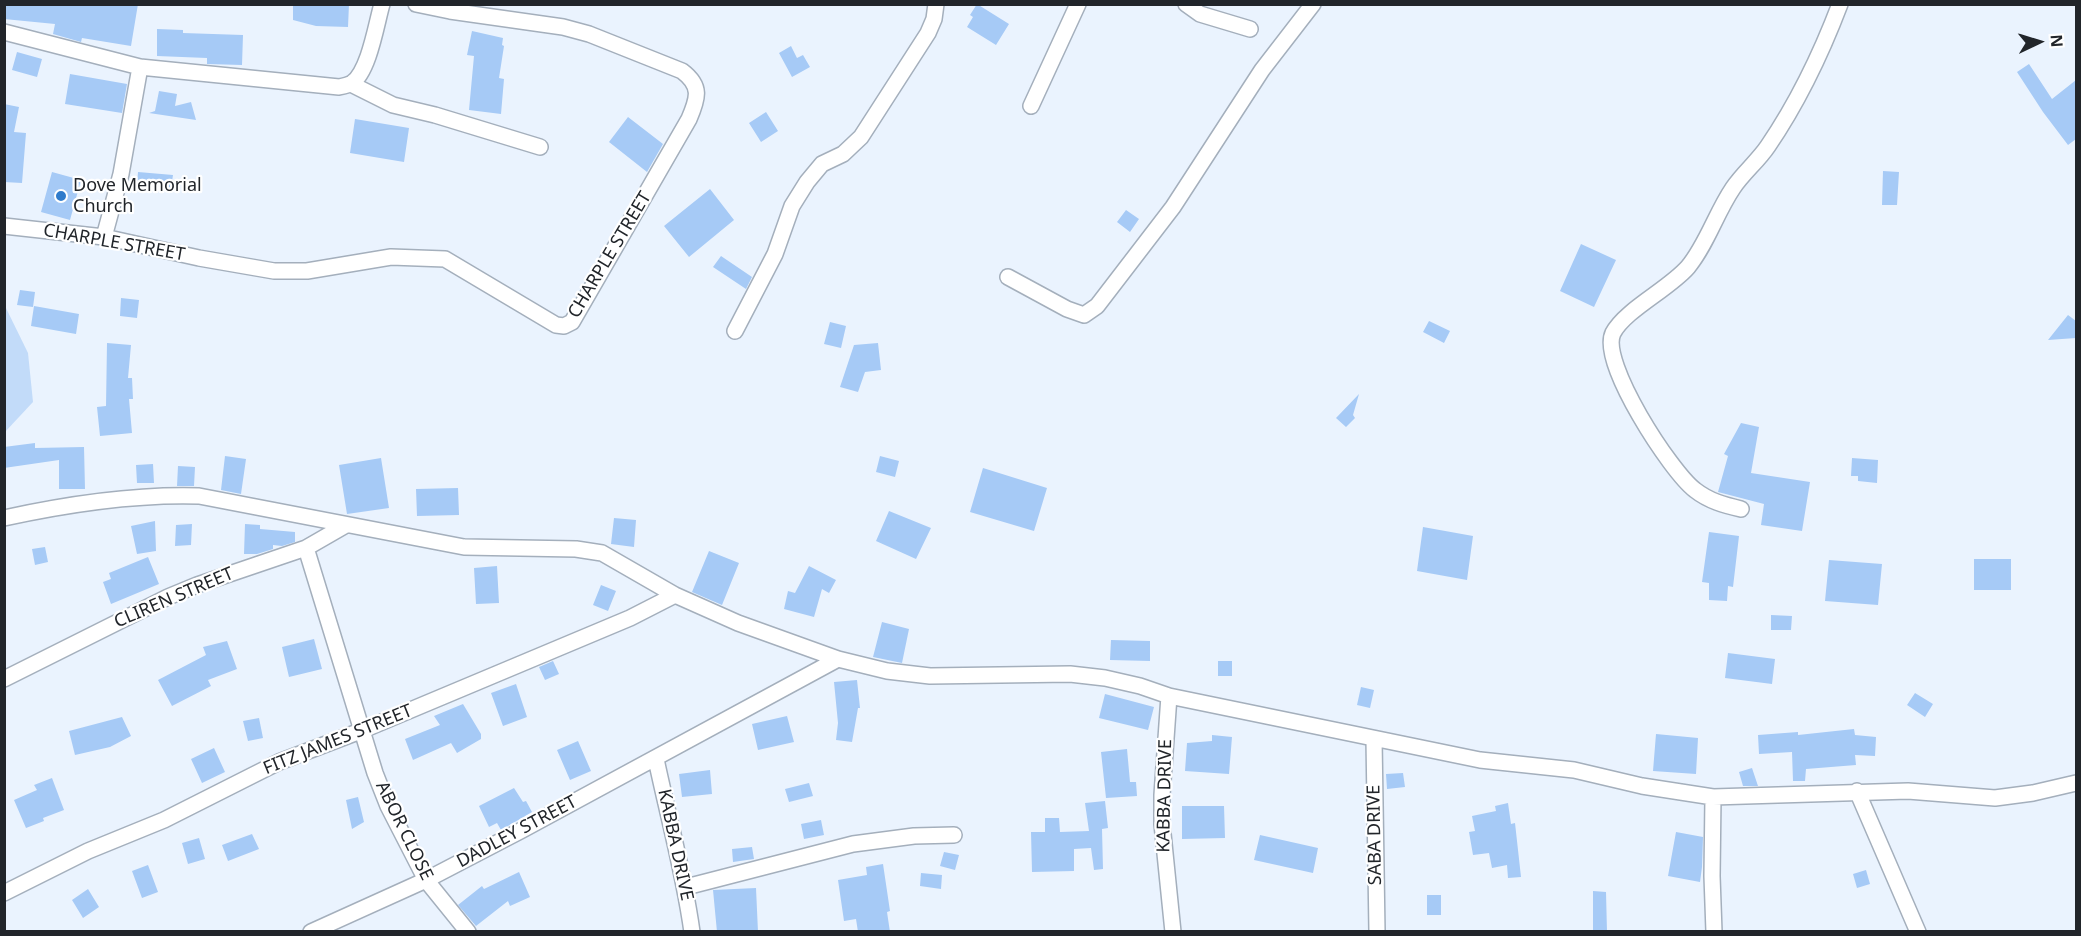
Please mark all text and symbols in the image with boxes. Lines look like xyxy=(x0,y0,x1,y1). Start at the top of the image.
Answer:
north arrow xyxy=(2009,12,2069,72)
text: N xyxy=(2046,33,2068,48)
place label: Dove Memorial Church xyxy=(73,175,202,218)
street label: CHARPLE STREET xyxy=(564,188,656,322)
marker: Dove Memorial Church xyxy=(54,189,68,203)
street label: CHARPLE STREET xyxy=(41,220,187,266)
street label: CLIREN STREET xyxy=(111,563,237,633)
street label: FITZ JAMES STREET xyxy=(260,700,416,780)
street label: KABBA DRIVE xyxy=(1153,739,1177,853)
street label: ABOR CLOSE xyxy=(371,778,437,884)
street label: SABA DRIVE xyxy=(1363,785,1387,885)
street label: KABBA DRIVE xyxy=(653,787,697,903)
street label: DADLEY STREET xyxy=(453,791,581,873)

